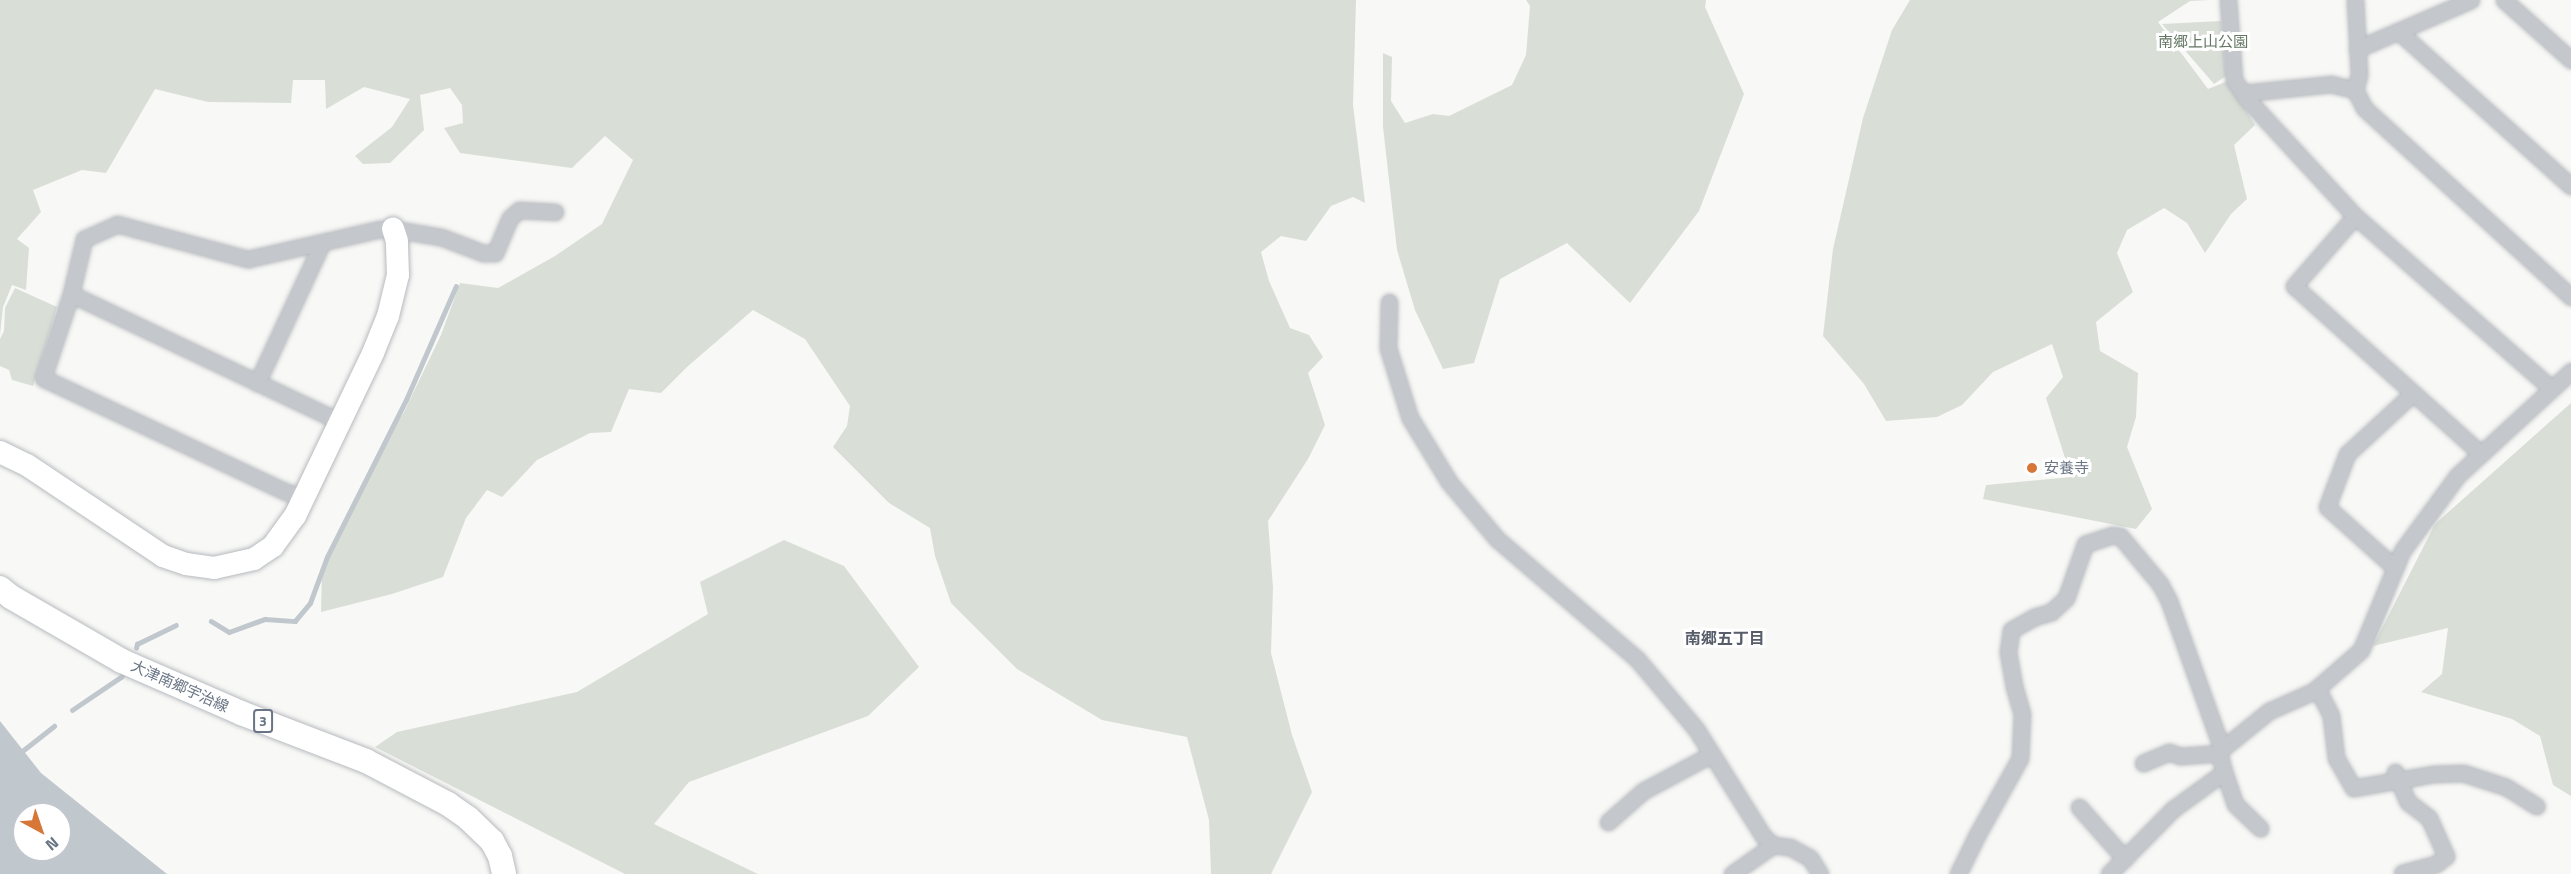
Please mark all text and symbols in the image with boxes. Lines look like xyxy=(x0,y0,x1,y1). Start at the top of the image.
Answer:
park label: 南郷上山公園 xyxy=(2158,33,2248,51)
place label: 安養寺 xyxy=(2044,459,2089,477)
marker: 安養寺 xyxy=(2025,461,2039,475)
district label: 南郷五丁目 xyxy=(1685,628,1765,648)
street label: 大津南郷宇治線 xyxy=(128,656,232,716)
road number: 3 xyxy=(252,710,274,732)
north arrow xyxy=(12,802,72,862)
text: N xyxy=(40,831,64,857)

